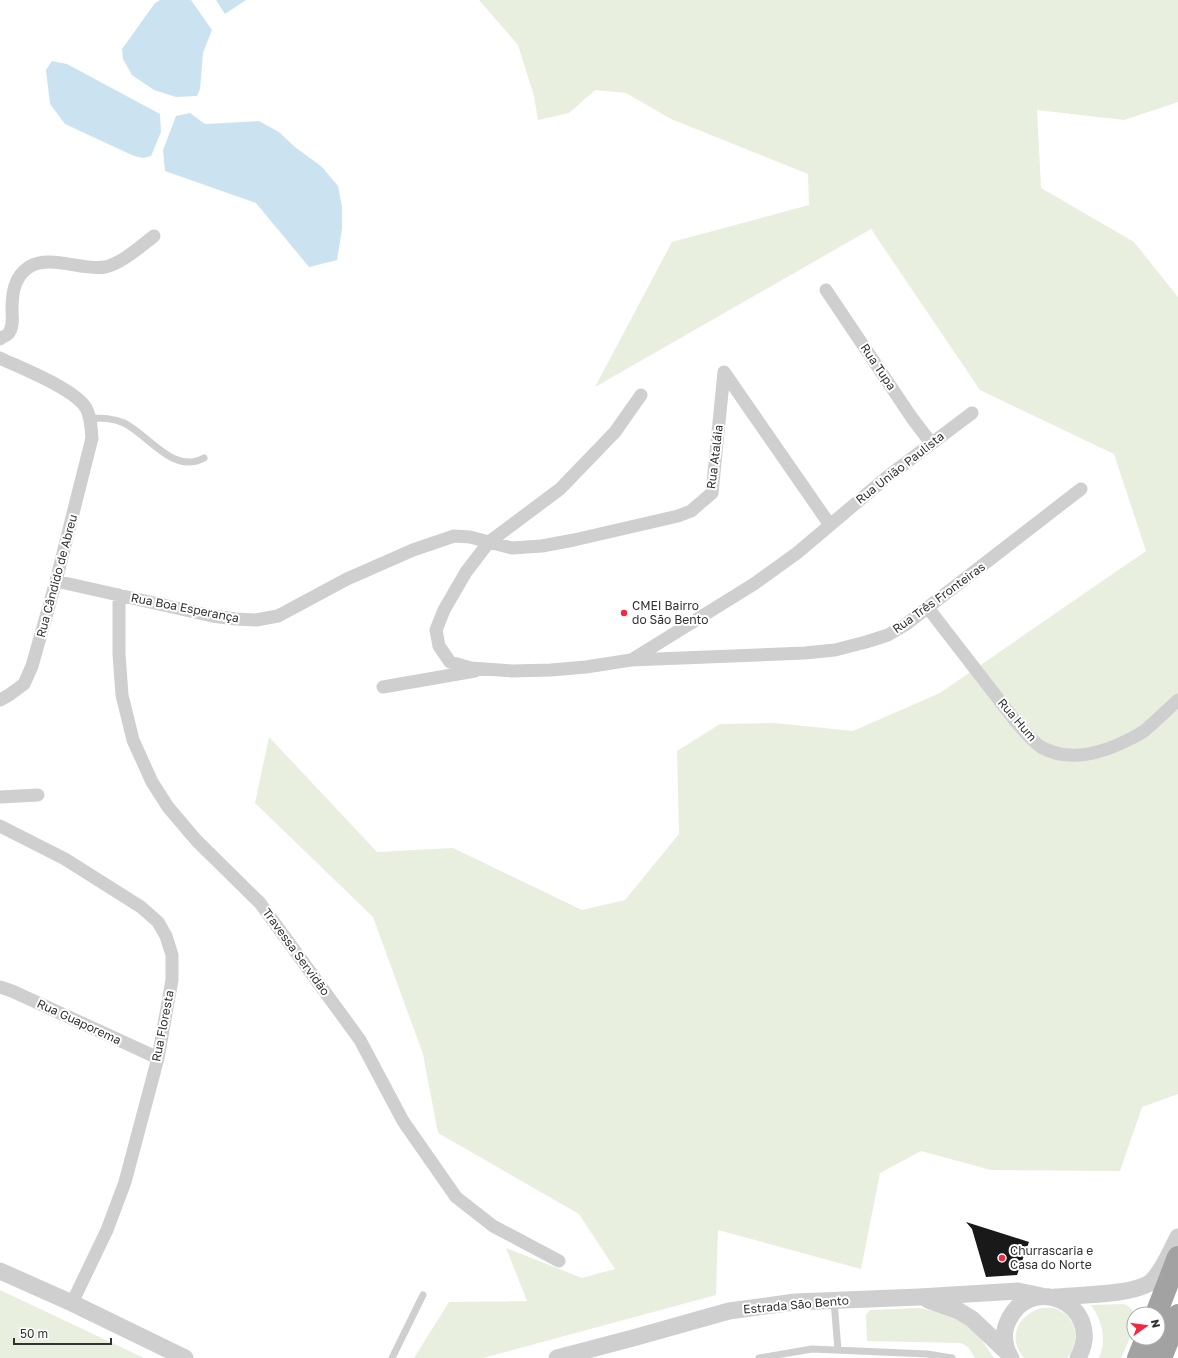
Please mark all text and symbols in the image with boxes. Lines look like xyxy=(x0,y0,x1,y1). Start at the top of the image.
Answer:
street label: Rua Tupa xyxy=(857,341,899,393)
street label: Rua Ataláia xyxy=(703,424,726,490)
street label: Rua União Paulista xyxy=(852,428,947,507)
street label: Rua Cândido de Abreu xyxy=(33,513,80,639)
street label: Rua Três Fronteiras xyxy=(889,559,988,636)
street label: Rua Boa Esperança xyxy=(130,590,241,625)
place label: CMEI Bairro do São Bento xyxy=(632,598,709,627)
marker: CMEI Bairro do São Bento xyxy=(619,608,629,618)
street label: Rua Hum xyxy=(995,695,1040,744)
street label: Travessa Servidão xyxy=(260,905,333,998)
street label: Rua Floresta xyxy=(148,989,177,1063)
street label: Rua Guaporema xyxy=(35,996,124,1048)
place label: Churrascaria e Casa do Norte xyxy=(1010,1243,1093,1272)
marker: Churrascaria e Casa do Norte xyxy=(997,1253,1007,1263)
street label: Estrada São Bento xyxy=(743,1292,849,1317)
north arrow xyxy=(1126,1306,1166,1346)
text: N xyxy=(1149,1318,1164,1329)
scale bar xyxy=(14,1320,111,1346)
text: 50 m xyxy=(20,1326,48,1341)

